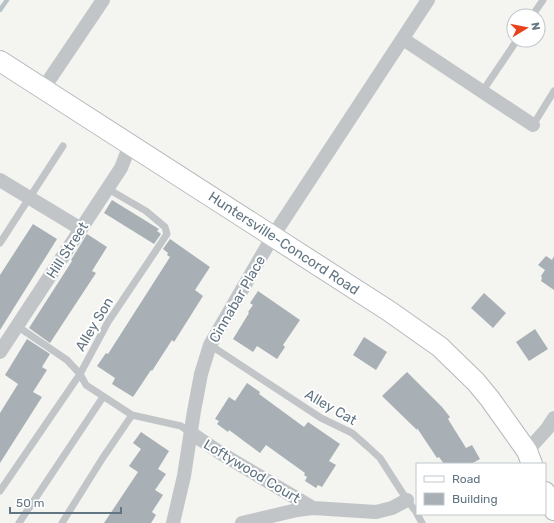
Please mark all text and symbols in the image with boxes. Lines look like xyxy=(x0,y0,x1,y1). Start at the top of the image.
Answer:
north arrow xyxy=(506,8,546,48)
text: N xyxy=(528,21,542,31)
street label: Huntersville-Concord Road xyxy=(205,188,362,299)
street label: Hill Street xyxy=(43,218,92,282)
street label: Cinnabar Place xyxy=(206,253,269,346)
street label: Alley Son xyxy=(72,294,117,354)
street label: Alley Cat xyxy=(302,386,360,429)
street label: Loftywood Court xyxy=(200,436,304,507)
legend xyxy=(416,463,546,515)
text: Road xyxy=(452,472,480,486)
scale bar xyxy=(10,489,121,515)
text: Building xyxy=(452,492,498,506)
text: 50 m xyxy=(16,496,44,510)

